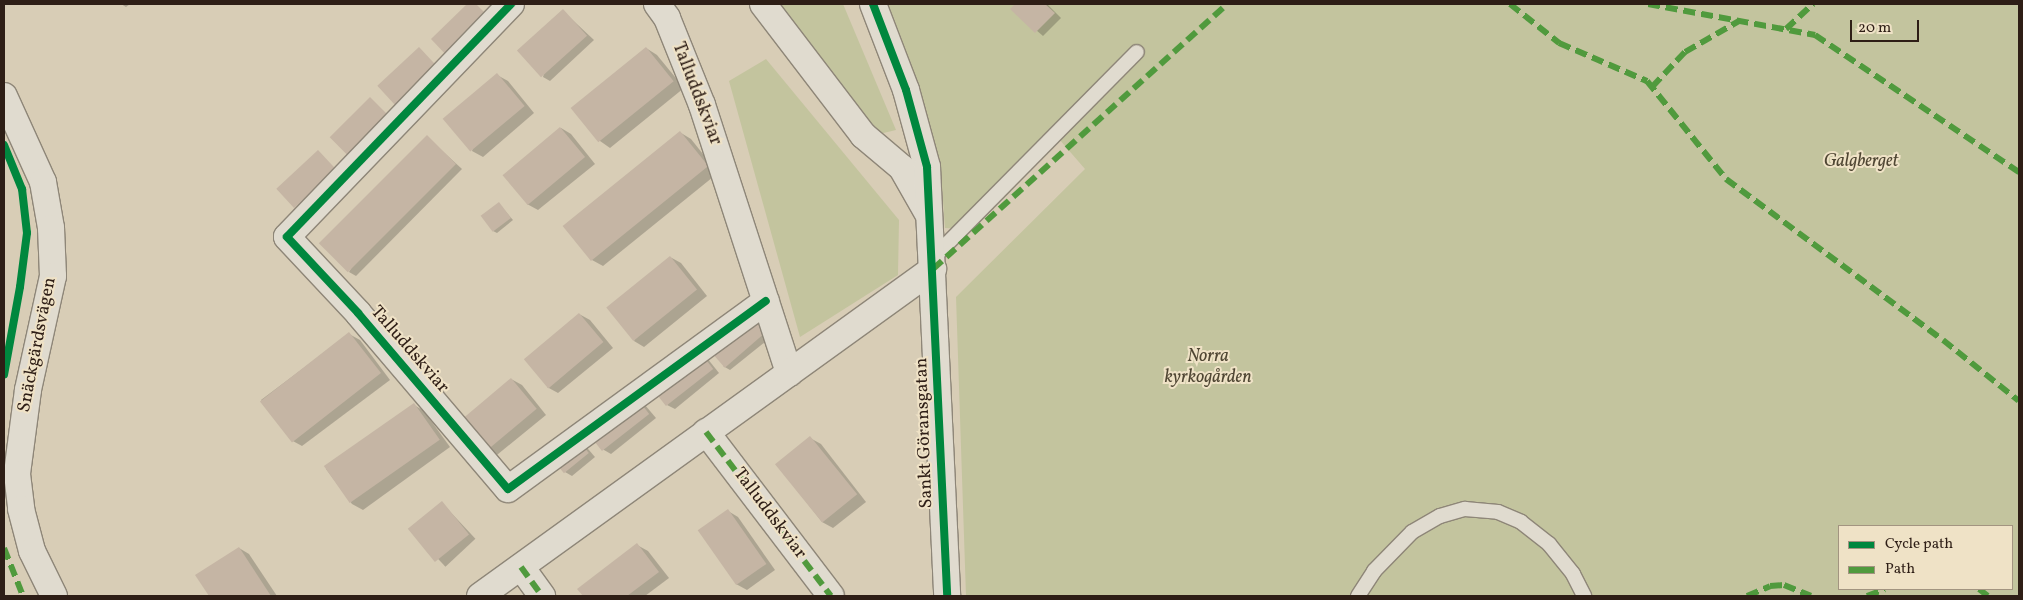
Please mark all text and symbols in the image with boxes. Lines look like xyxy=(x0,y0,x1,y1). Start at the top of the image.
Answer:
scale bar xyxy=(1853,10,1922,42)
text: 20 m xyxy=(1858,18,1891,39)
street label: Talluddskviar xyxy=(666,39,726,149)
park label: Galgberget xyxy=(1824,151,1898,173)
street label: Snäckgärdsvägen xyxy=(14,276,62,414)
street label: Talluddskviar xyxy=(365,302,453,398)
park label: Norra kyrkogården xyxy=(1164,347,1252,389)
street label: Sankt Göransgatan xyxy=(912,357,938,509)
street label: Talluddskviar xyxy=(728,464,810,564)
legend xyxy=(1838,525,2013,590)
text: Cycle path xyxy=(1885,534,1953,555)
text: Path xyxy=(1885,559,1915,580)

